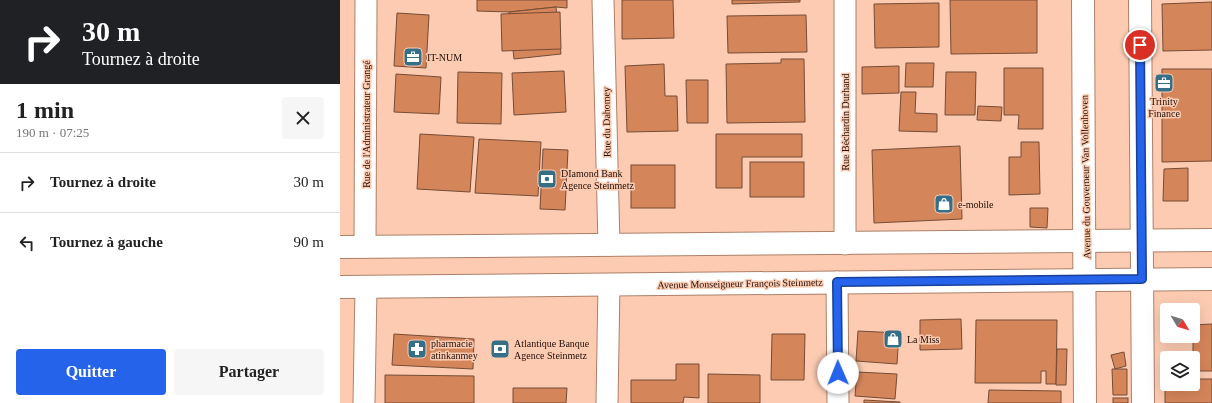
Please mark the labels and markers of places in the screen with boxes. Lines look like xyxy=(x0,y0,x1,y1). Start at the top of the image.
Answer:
pin xyxy=(1123,28,1157,62)
office icon: IT-NUM xyxy=(402,46,424,68)
place label: IT-NUM xyxy=(427,52,462,63)
office icon: Trinity Finance xyxy=(1153,72,1175,94)
place label: Trinity Finance xyxy=(1148,96,1180,119)
bank icon: DIamond Bank Agence Steinmetz xyxy=(536,168,558,190)
place label: DIamond Bank Agence Steinmetz xyxy=(561,168,635,191)
shop icon: e-mobile xyxy=(933,193,955,215)
place label: e-mobile xyxy=(958,199,994,210)
shop icon: La Miss xyxy=(882,328,904,350)
place label: La Miss xyxy=(907,334,940,345)
pharmacy icon: pharmacie atinkanmey xyxy=(406,338,428,360)
place label: pharmacie atinkanmey xyxy=(431,338,478,361)
bank icon: Atlantique Banque Agence Steinmetz xyxy=(489,338,511,360)
place label: Atlantique Banque Agence Steinmetz xyxy=(514,338,590,361)

